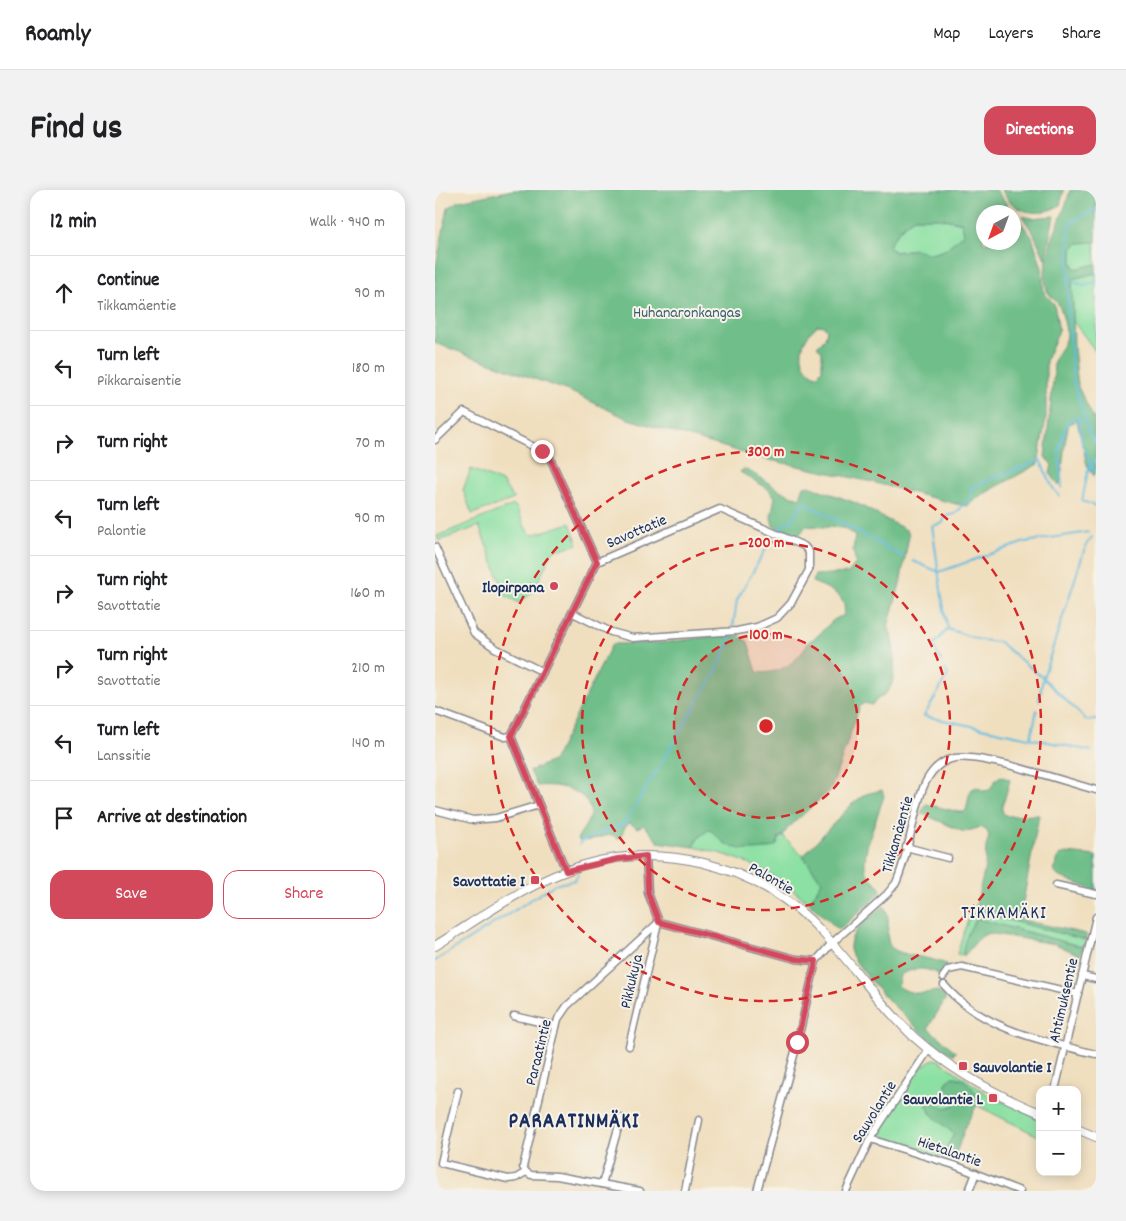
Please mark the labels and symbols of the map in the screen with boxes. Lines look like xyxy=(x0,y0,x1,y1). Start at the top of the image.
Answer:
north arrow xyxy=(976,205,1021,250)
park label: Huhanaronkangas xyxy=(633,302,741,325)
route end xyxy=(531,440,554,463)
text: 300 m xyxy=(748,442,784,464)
street label: Savottatie xyxy=(603,509,671,555)
text: 200 m xyxy=(748,533,784,555)
place label: Ilopirpana xyxy=(482,577,545,600)
marker: Ilopirpana xyxy=(548,580,560,592)
text: 100 m xyxy=(749,625,783,647)
centre of rings xyxy=(757,717,775,735)
street label: Tikkamäentie xyxy=(876,793,920,876)
street label: Palontie xyxy=(744,857,798,901)
place label: Savottatie I xyxy=(453,871,526,894)
marker: Savottatie I xyxy=(529,874,541,886)
district label: TIKKAMÄKI xyxy=(961,901,1047,928)
street label: Pikkukuja xyxy=(615,952,650,1011)
street label: Ahtimuksentie xyxy=(1044,956,1085,1045)
street label: Paraatintie xyxy=(520,1017,559,1088)
route start xyxy=(786,1031,809,1054)
place label: Sauvolantie I xyxy=(973,1057,1052,1080)
marker: Sauvolantie I xyxy=(957,1060,969,1072)
street label: Sauvolantie xyxy=(847,1077,903,1148)
place label: Sauvolantie L xyxy=(903,1089,983,1112)
marker: Sauvolantie L xyxy=(987,1092,999,1104)
district label: PARAATINMÄKI xyxy=(509,1108,639,1138)
street label: Hietalantie xyxy=(914,1131,984,1174)

